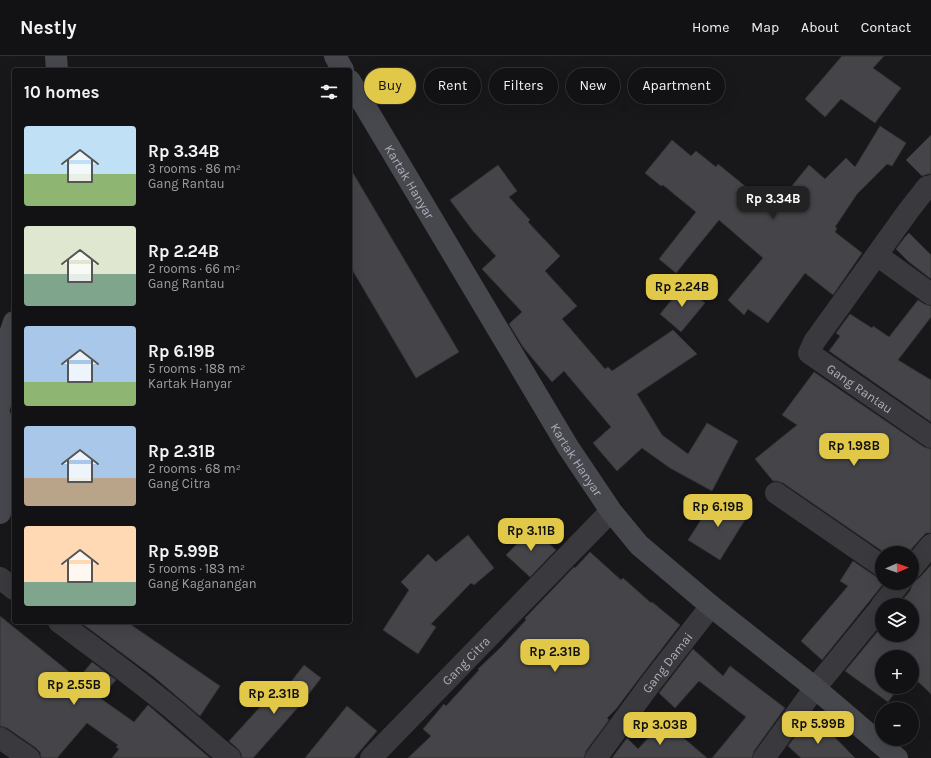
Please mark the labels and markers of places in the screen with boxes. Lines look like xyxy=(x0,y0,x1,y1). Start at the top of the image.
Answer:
pin: Rp 3.34B xyxy=(732,186,814,220)
pin: Rp 2.24B xyxy=(641,274,723,308)
pin: Rp 1.98B xyxy=(813,433,895,467)
pin: Rp 6.19B xyxy=(677,494,759,528)
pin: Rp 3.11B xyxy=(490,518,572,552)
pin: Rp 2.31B xyxy=(514,639,596,673)
pin: Rp 2.55B xyxy=(33,672,115,706)
pin: Rp 2.31B xyxy=(233,681,315,715)
pin: Rp 5.99B xyxy=(777,711,859,745)
pin: Rp 3.03B xyxy=(619,712,701,746)

